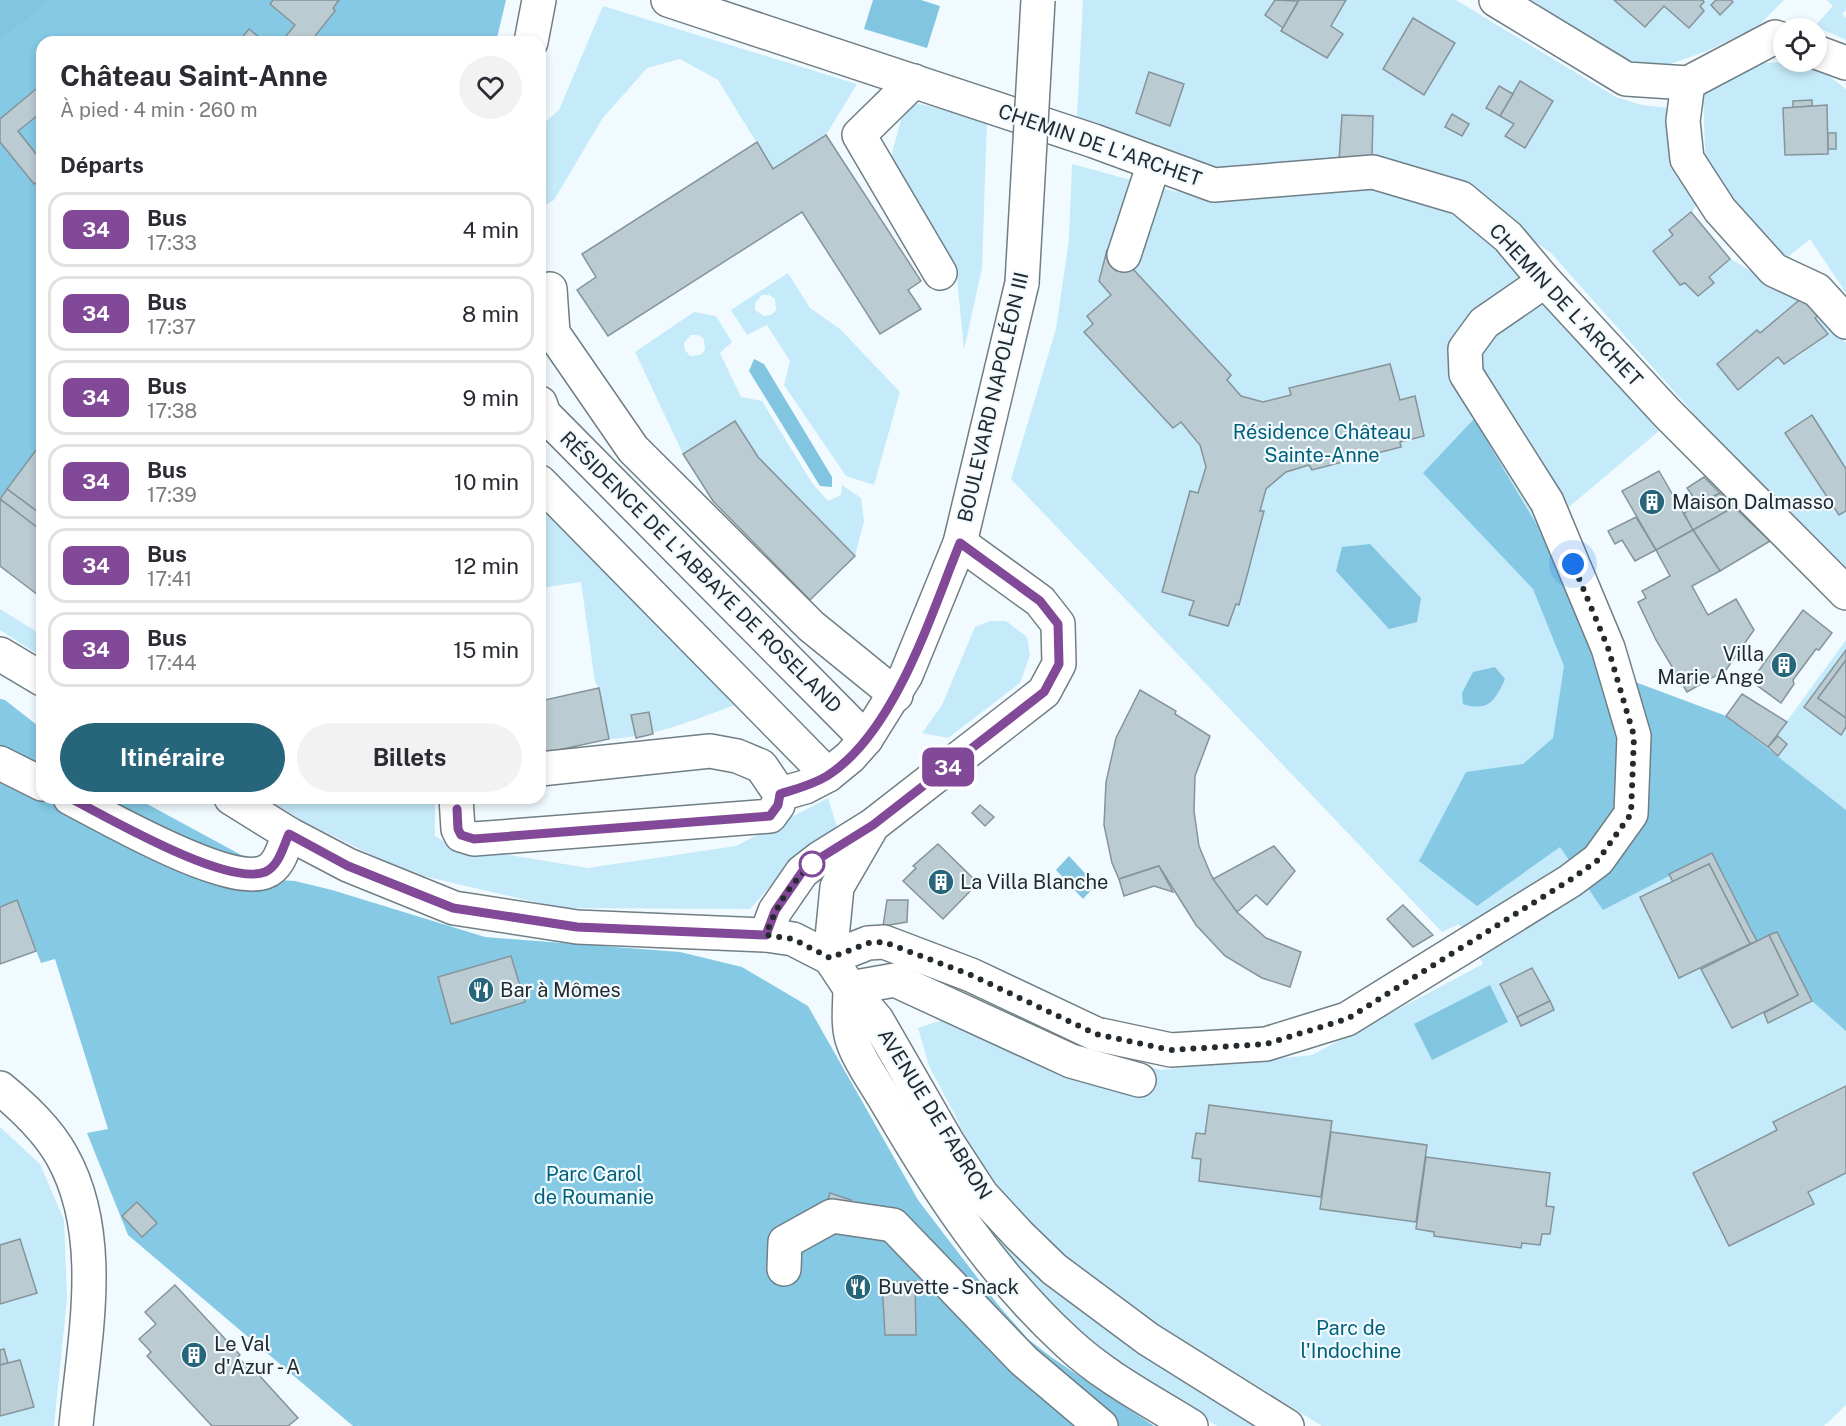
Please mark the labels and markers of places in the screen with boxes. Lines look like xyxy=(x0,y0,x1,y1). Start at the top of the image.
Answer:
building icon: Maison Dalmasso xyxy=(1637,487,1667,517)
place label: Maison Dalmasso xyxy=(1672,490,1834,514)
place label: Villa Marie Ange xyxy=(1657,642,1764,689)
building icon: Villa Marie Ange xyxy=(1769,650,1799,680)
unlabelled marker xyxy=(799,851,825,877)
building icon: La Villa Blanche xyxy=(926,867,956,897)
place label: La Villa Blanche xyxy=(960,870,1108,894)
restaurant icon: Bar à Mômes xyxy=(466,975,496,1005)
place label: Bar à Mômes xyxy=(500,978,621,1002)
restaurant icon: Buvette - Snack xyxy=(843,1272,873,1302)
place label: Buvette - Snack xyxy=(878,1275,1019,1299)
place label: Le Val d'Azur - A xyxy=(214,1332,300,1379)
building icon: Le Val d'Azur - A xyxy=(179,1340,209,1370)

